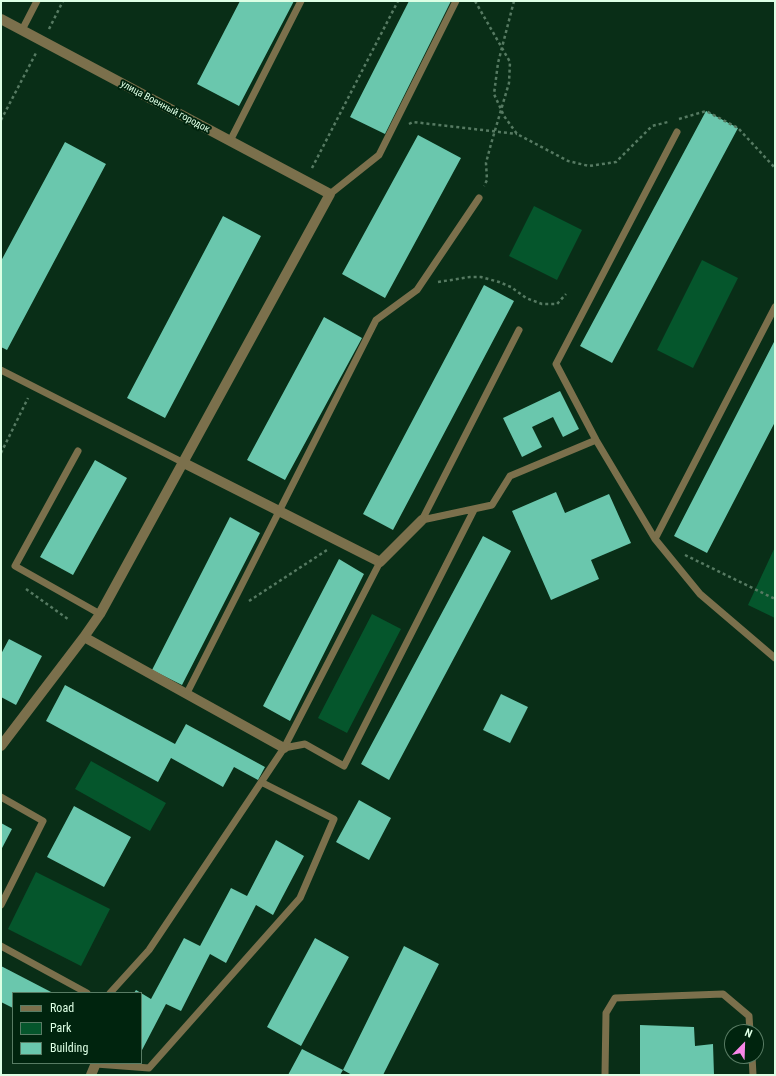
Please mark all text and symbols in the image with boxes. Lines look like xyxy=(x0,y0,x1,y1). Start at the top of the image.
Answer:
street label: улица Военный городок xyxy=(118,78,212,136)
legend xyxy=(12,992,142,1064)
text: Road xyxy=(50,1001,74,1015)
text: Park xyxy=(50,1021,71,1035)
north arrow xyxy=(724,1024,764,1064)
text: N xyxy=(743,1026,754,1041)
text: Building xyxy=(50,1041,88,1055)

